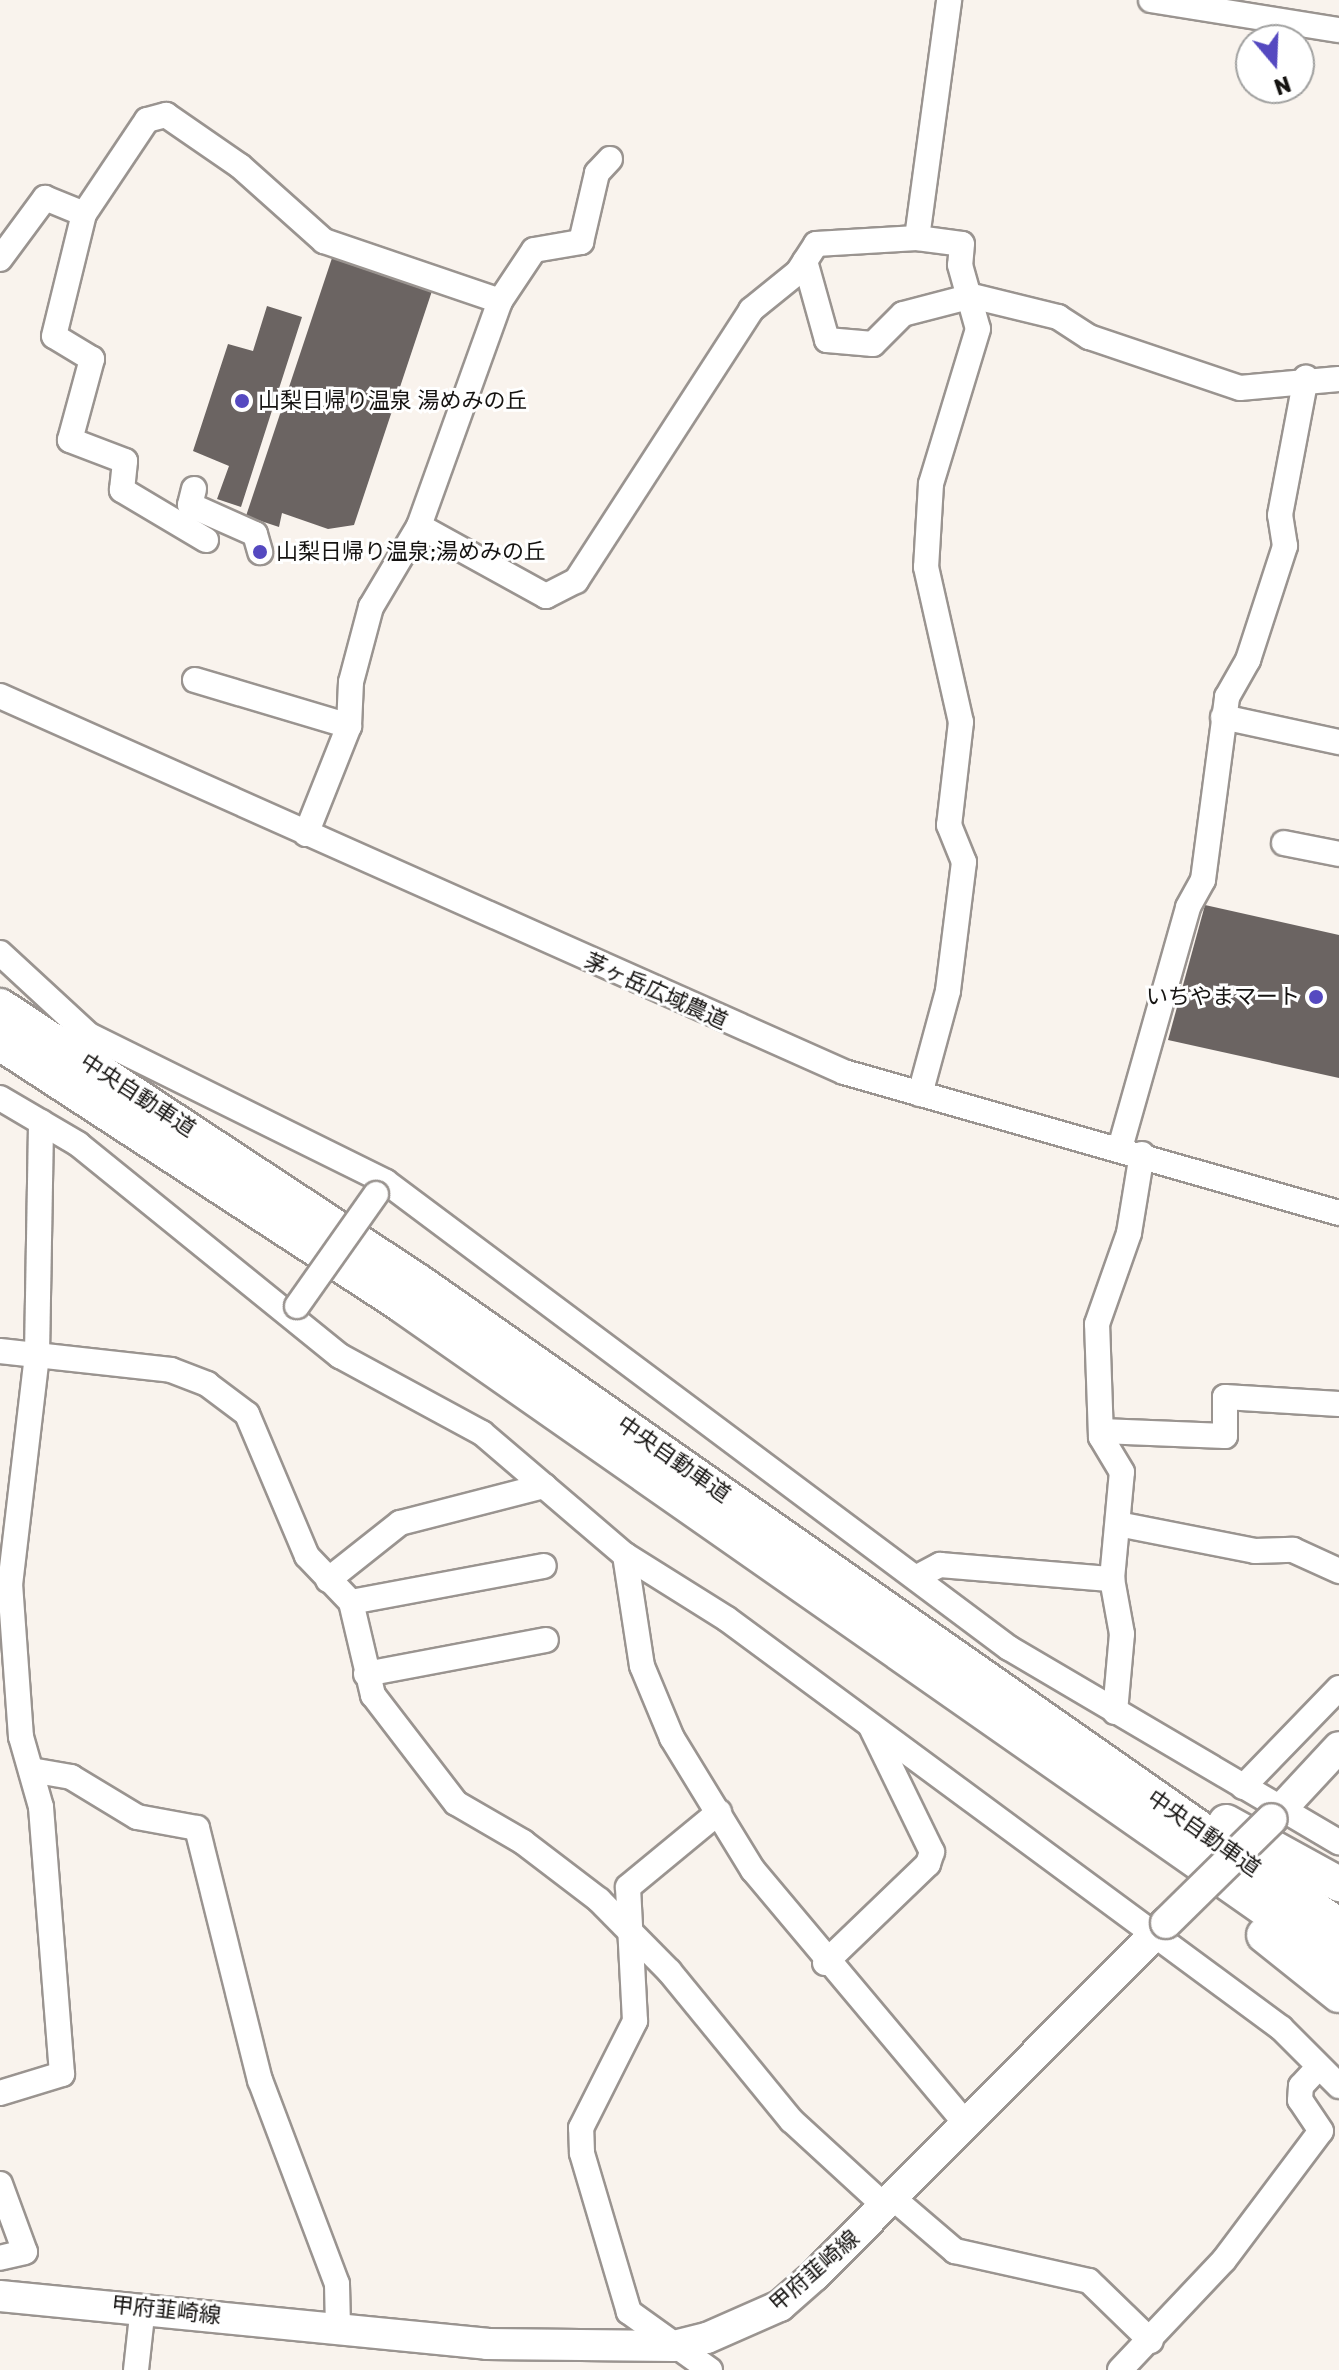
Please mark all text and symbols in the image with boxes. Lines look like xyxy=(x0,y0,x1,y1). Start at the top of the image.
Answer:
north arrow xyxy=(1235,24,1315,104)
text: N xyxy=(1270,70,1294,101)
place label: 山梨日帰り温泉 湯めみの丘 xyxy=(258,388,527,414)
marker: 山梨日帰り温泉 湯めみの丘 xyxy=(233,392,251,410)
place label: 山梨日帰り温泉;湯めみの丘 xyxy=(276,539,546,565)
marker: 山梨日帰り温泉;湯めみの丘 xyxy=(251,543,269,561)
street label: 茅ヶ岳広域農道 xyxy=(580,948,732,1034)
place label: いちやまマート xyxy=(1146,984,1300,1010)
marker: いちやまマート xyxy=(1307,988,1325,1006)
street label: 中央自動車道 xyxy=(75,1048,201,1142)
street label: 中央自動車道 xyxy=(612,1410,736,1508)
street label: 中央自動車道 xyxy=(1142,1784,1266,1882)
street label: 甲府韮崎線 xyxy=(764,2225,864,2317)
street label: 甲府韮崎線 xyxy=(110,2291,222,2329)

